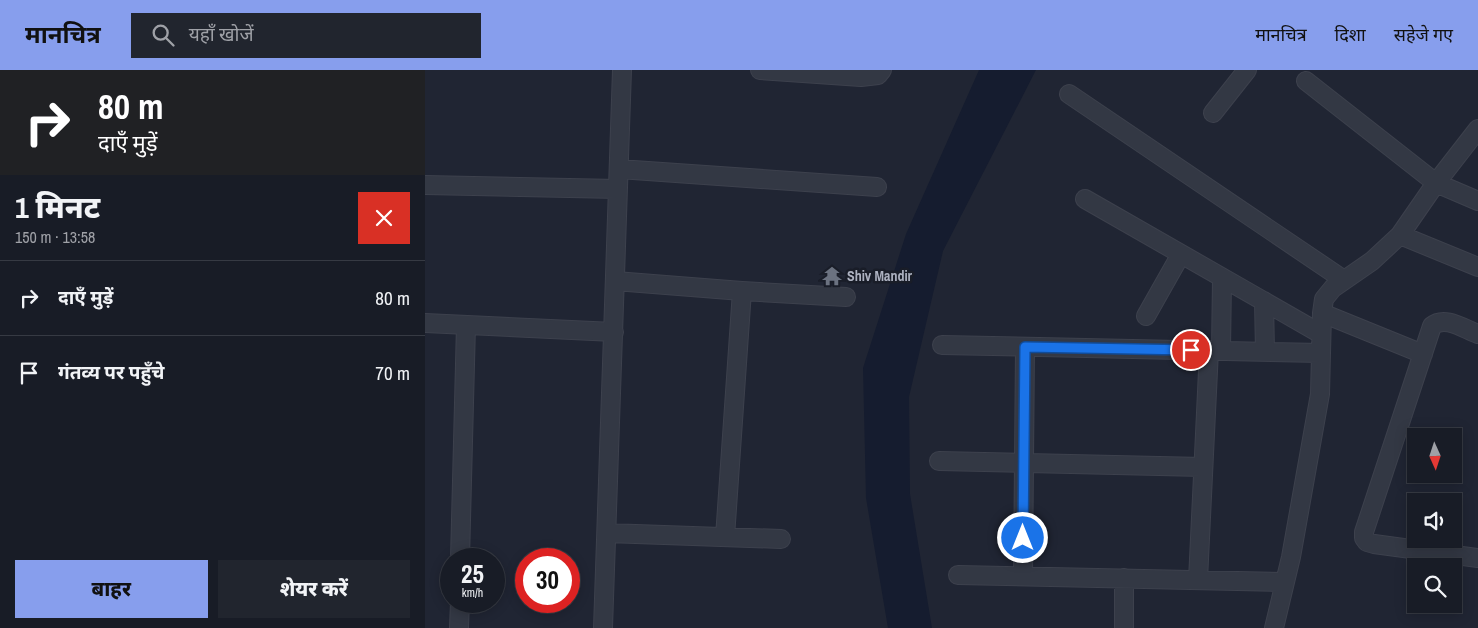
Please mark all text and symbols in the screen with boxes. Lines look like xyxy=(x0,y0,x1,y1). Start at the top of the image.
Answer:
search box xyxy=(131,13,481,58)
text: मानचित्र xyxy=(25,18,101,50)
icon: search xyxy=(149,21,177,49)
text: यहाँ खोजें xyxy=(189,21,254,47)
text: मानचित्र xyxy=(1255,22,1307,47)
text: दिशा xyxy=(1335,22,1366,47)
text: सहेजे गए xyxy=(1394,22,1453,47)
text: 80 m xyxy=(98,83,163,130)
icon: right xyxy=(15,90,80,155)
text: दाएँ मुड़ें xyxy=(98,128,158,158)
text: 1 मिनट xyxy=(15,187,100,227)
button: close xyxy=(358,192,410,244)
text: 150 m · 13:58 xyxy=(15,226,95,248)
temple icon: Shiv Mandir xyxy=(821,265,843,287)
place label: Shiv Mandir xyxy=(847,267,913,285)
icon: right xyxy=(15,284,43,312)
text: दाएँ मुड़ें xyxy=(58,284,113,310)
text: 80 m xyxy=(375,285,410,311)
pin xyxy=(1170,329,1212,371)
icon: arrive xyxy=(1177,336,1205,364)
icon: arrive xyxy=(15,359,43,387)
text: गंतव्य पर पहुँचे xyxy=(58,359,164,385)
text: 70 m xyxy=(375,360,410,386)
north arrow xyxy=(1407,428,1463,482)
map controls xyxy=(1407,428,1462,613)
button: sound xyxy=(1407,493,1462,548)
position arrow xyxy=(996,511,1048,563)
speed limit sign: 30 xyxy=(515,548,580,613)
text: 25 xyxy=(461,557,484,591)
button: search xyxy=(1407,558,1462,613)
button: बाहर xyxy=(15,560,208,618)
button: शेयर करें xyxy=(218,560,410,618)
text: km/h xyxy=(462,585,483,601)

